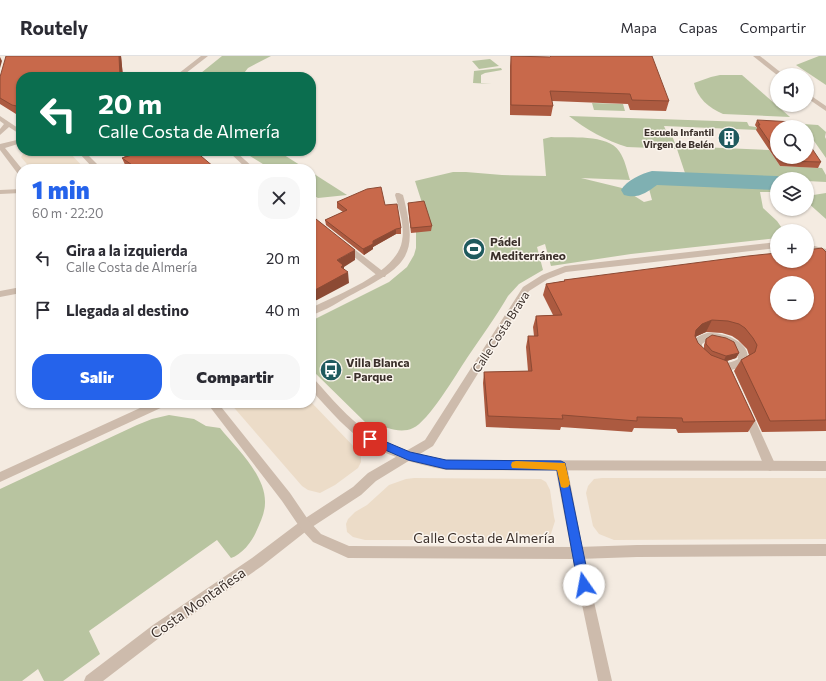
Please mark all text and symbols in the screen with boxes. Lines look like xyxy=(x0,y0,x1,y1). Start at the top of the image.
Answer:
text: Routely xyxy=(20,16,88,39)
text: Mapa xyxy=(621,19,657,36)
text: Capas xyxy=(679,19,718,36)
text: Compartir xyxy=(740,19,806,36)
map controls xyxy=(770,68,814,320)
button: sound xyxy=(770,68,814,112)
text: 20 m xyxy=(98,86,162,120)
icon: left xyxy=(32,88,84,140)
text: Calle Costa de Almería xyxy=(98,120,280,142)
button: search xyxy=(770,120,814,164)
building icon: Escuela Infantil Virgen de Belén xyxy=(716,125,742,151)
place label: Escuela Infantil Virgen de Belén xyxy=(643,126,714,150)
button: layers xyxy=(770,172,814,216)
text: 1 min xyxy=(32,175,90,204)
button: close xyxy=(258,177,300,219)
text: 60 m · 22:20 xyxy=(32,205,103,221)
button: + xyxy=(770,224,814,268)
place label: Pádel Mediterráneo xyxy=(490,234,566,262)
sports icon: Pádel Mediterráneo xyxy=(461,236,487,262)
text: Gira a la izquierda xyxy=(66,241,188,259)
icon: left xyxy=(32,247,54,269)
text: 20 m xyxy=(266,249,300,267)
text: Calle Costa de Almería xyxy=(66,259,197,275)
button: − xyxy=(770,276,814,320)
street label: Calle Costa Brava xyxy=(469,288,532,375)
icon: arrive xyxy=(32,299,54,321)
text: Llegada al destino xyxy=(66,301,189,319)
text: 40 m xyxy=(265,301,300,319)
button: Salir xyxy=(32,354,162,400)
button: Compartir xyxy=(170,354,300,400)
place label: Villa Blanca - Parque xyxy=(346,355,410,383)
bus stop icon: Villa Blanca - Parque xyxy=(318,357,344,383)
pin xyxy=(353,422,387,456)
icon: arrive xyxy=(359,428,381,450)
street label: Calle Costa de Almería xyxy=(413,529,555,546)
street label: Costa Montañesa xyxy=(147,564,248,642)
position arrow xyxy=(563,564,605,606)

